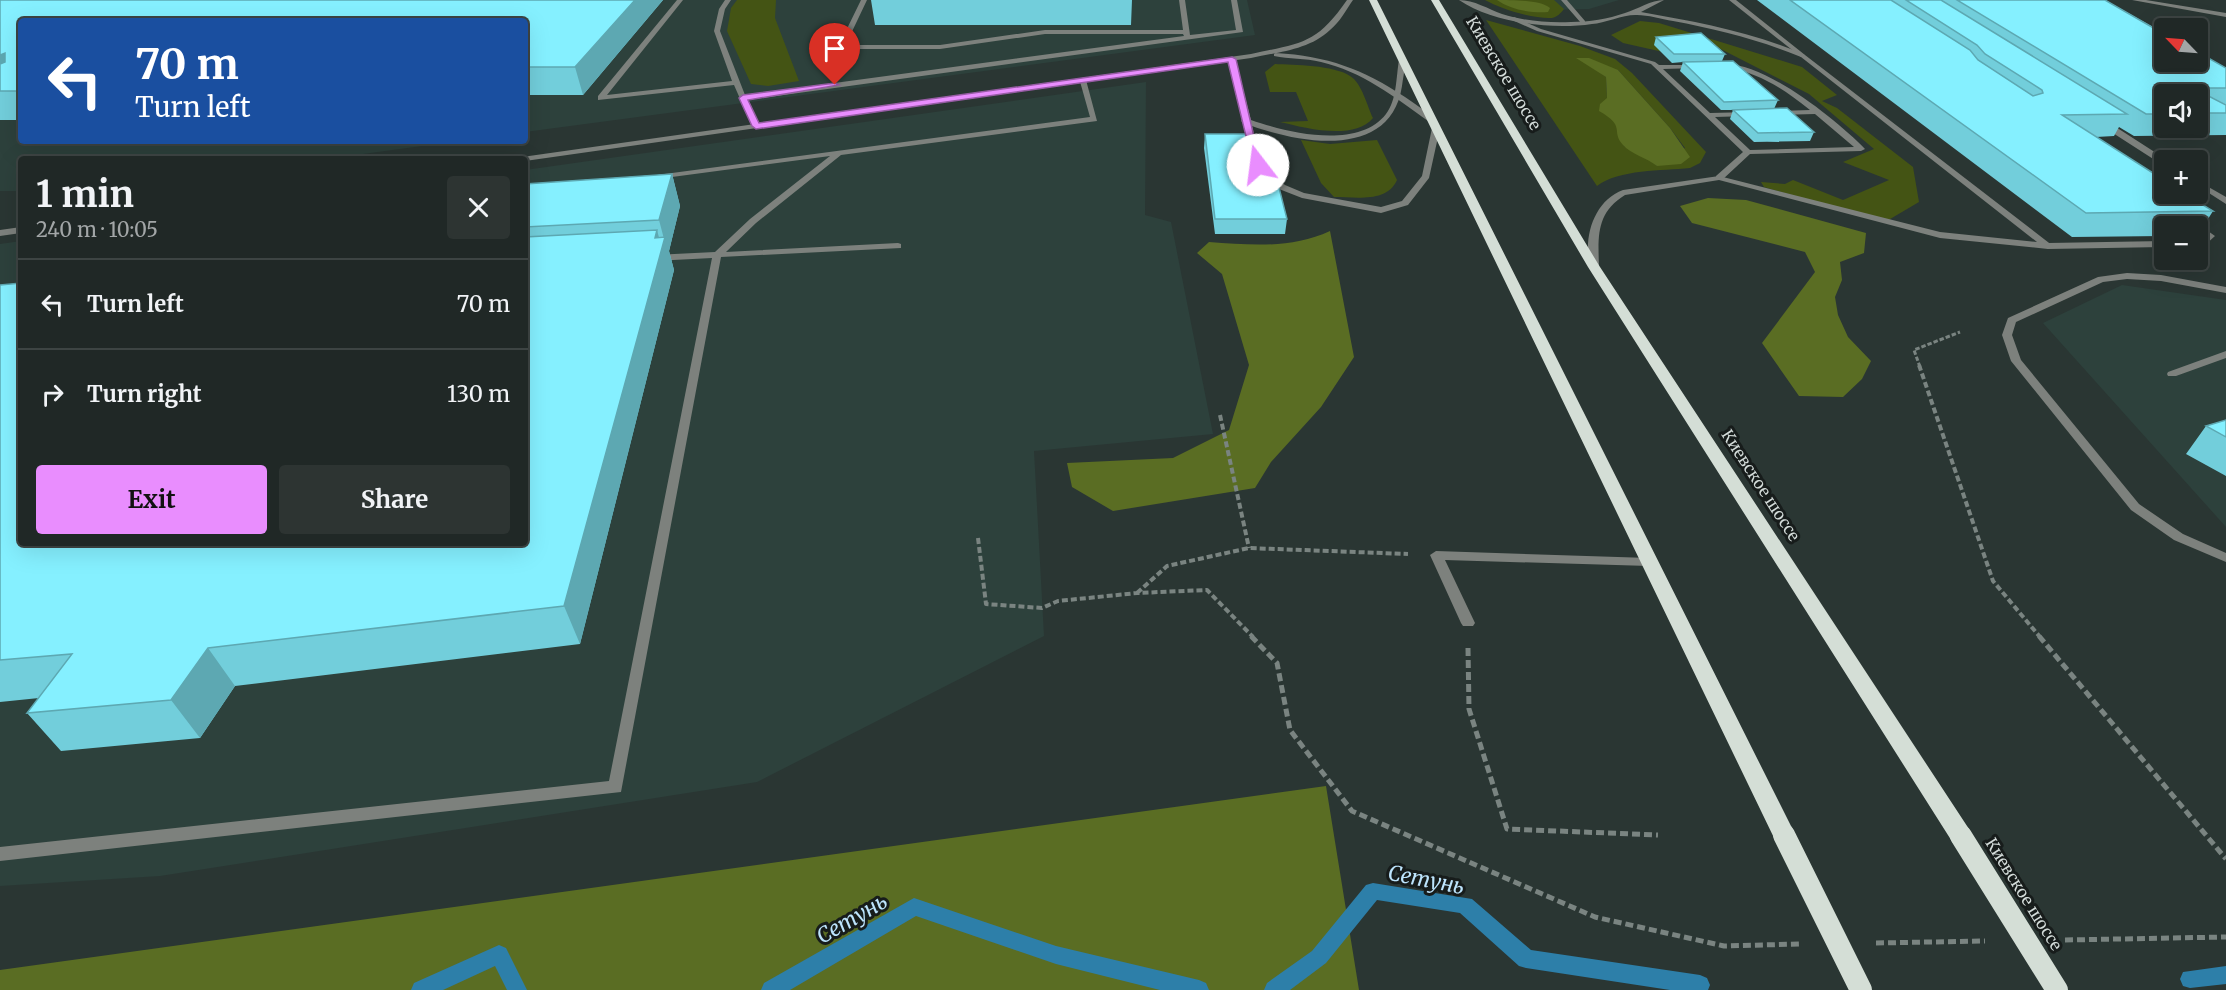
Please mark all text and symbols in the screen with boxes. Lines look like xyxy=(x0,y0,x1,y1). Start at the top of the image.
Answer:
street label: Киевское шоссе xyxy=(1462,13,1546,133)
north arrow xyxy=(2154,18,2208,72)
map controls xyxy=(2154,18,2208,270)
pin xyxy=(809,23,860,85)
icon: arrive xyxy=(818,32,851,65)
text: 70 m xyxy=(135,38,239,90)
icon: left xyxy=(36,42,114,120)
button: sound xyxy=(2154,84,2208,138)
text: Turn left xyxy=(135,90,250,124)
position arrow xyxy=(1226,133,1290,197)
button: + xyxy=(2154,150,2208,204)
text: 1 min xyxy=(36,172,134,217)
button: close xyxy=(447,176,510,239)
button: − xyxy=(2154,216,2208,270)
text: 240 m · 10:05 xyxy=(36,217,158,242)
icon: left xyxy=(36,288,69,321)
text: Turn left xyxy=(87,290,184,318)
text: 70 m xyxy=(457,290,510,318)
icon: right xyxy=(36,378,69,411)
text: Turn right xyxy=(87,380,201,408)
text: 130 m xyxy=(447,380,510,408)
street label: Киевское шоссе xyxy=(1717,425,1805,545)
button: Exit xyxy=(36,465,267,534)
button: Share xyxy=(279,465,510,534)
street label: Киевское шоссе xyxy=(1981,834,2067,954)
water label: Сетунь xyxy=(1385,859,1467,900)
water label: Сетунь xyxy=(811,887,892,950)

